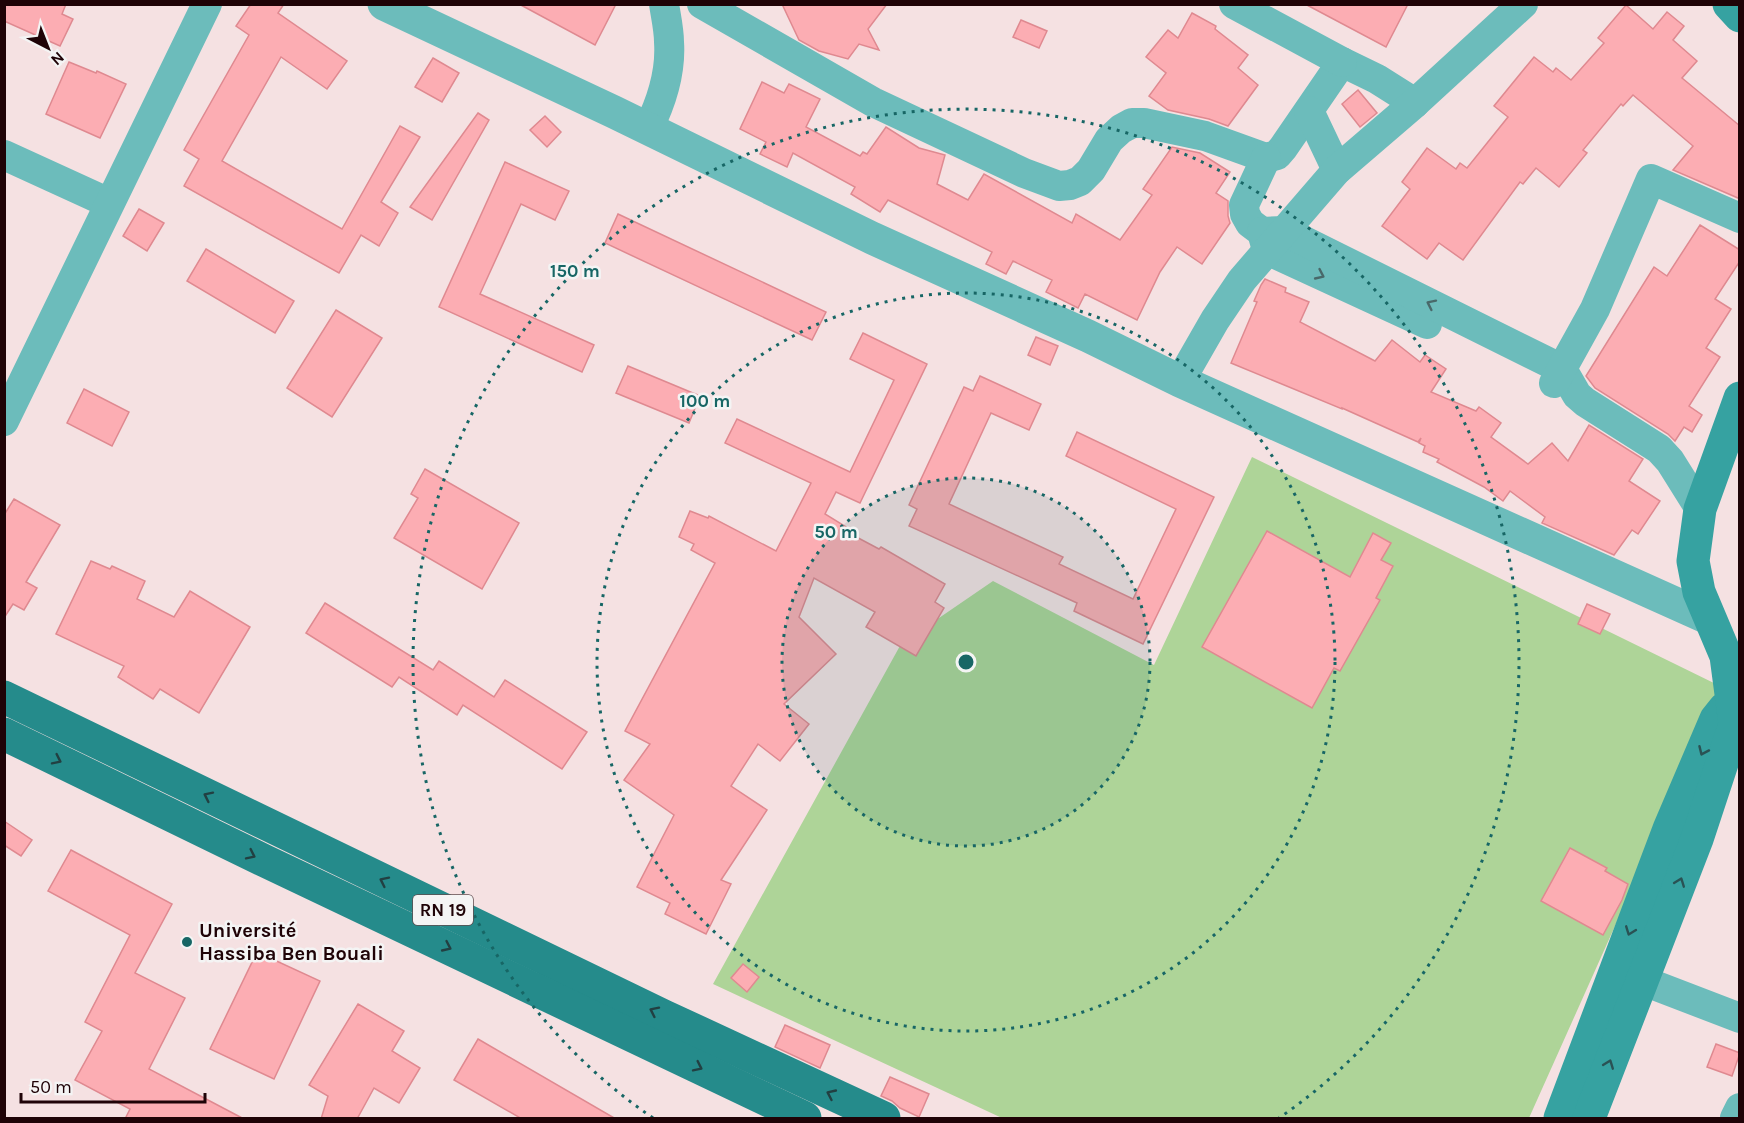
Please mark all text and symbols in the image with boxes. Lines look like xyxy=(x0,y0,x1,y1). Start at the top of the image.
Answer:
north arrow xyxy=(18,18,78,78)
text: N xyxy=(47,48,68,70)
text: 150 m xyxy=(550,260,600,282)
one-way arrow xyxy=(1314,267,1325,279)
one-way arrow xyxy=(1426,300,1437,311)
text: 100 m xyxy=(680,390,730,412)
text: 50 m xyxy=(814,521,858,543)
centre of rings xyxy=(956,652,976,672)
one-way arrow xyxy=(1698,744,1710,755)
one-way arrow xyxy=(51,753,62,764)
one-way arrow xyxy=(204,792,215,803)
one-way arrow xyxy=(245,847,256,859)
one-way arrow xyxy=(380,876,391,888)
one-way arrow xyxy=(1673,877,1686,888)
road number: RN 19 xyxy=(413,895,473,925)
place label: Université Hassiba Ben Bouali xyxy=(199,919,384,965)
one-way arrow xyxy=(1624,926,1637,936)
marker: Université Hassiba Ben Bouali xyxy=(180,935,194,949)
one-way arrow xyxy=(440,939,451,951)
one-way arrow xyxy=(650,1007,661,1019)
one-way arrow xyxy=(1602,1059,1615,1069)
one-way arrow xyxy=(692,1060,703,1071)
scale bar xyxy=(21,1066,206,1104)
text: 50 m xyxy=(30,1076,72,1098)
one-way arrow xyxy=(826,1089,837,1101)

